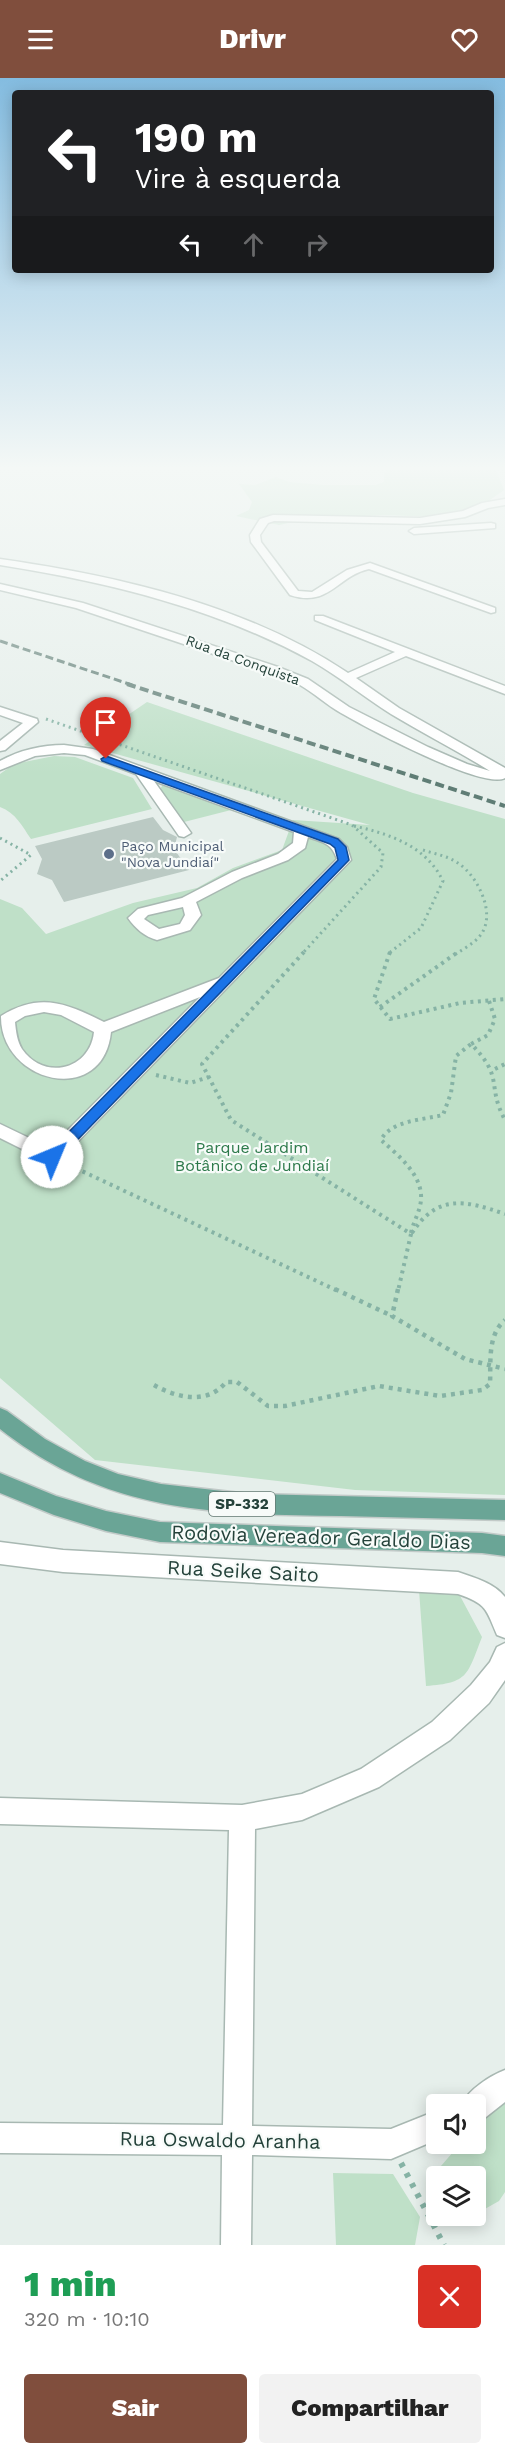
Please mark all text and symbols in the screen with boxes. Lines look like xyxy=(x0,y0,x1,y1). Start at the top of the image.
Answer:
icon: menu xyxy=(24,23,57,56)
text: Drivr xyxy=(219,23,286,55)
icon: heart xyxy=(448,23,481,56)
text: 190 m xyxy=(135,113,258,162)
icon: left xyxy=(36,114,114,192)
text: Vire à esquerda xyxy=(135,163,341,195)
icon: left xyxy=(174,228,207,261)
icon: ahead xyxy=(237,228,270,261)
icon: right xyxy=(300,228,333,261)
street label: Rua da Conquista xyxy=(184,632,302,688)
pin xyxy=(80,697,131,759)
icon: arrive xyxy=(89,706,122,739)
place label: Paço Municipal "Nova Jundiaí" xyxy=(121,838,225,870)
marker: Paço Municipal "Nova Jundiaí" xyxy=(102,847,116,861)
position arrow xyxy=(20,1125,84,1189)
park label: Parque Jardim Botânico de Jundiaí xyxy=(175,1138,329,1175)
road number: SP-332 xyxy=(209,1492,275,1516)
street label: Rodovia Vereador Geraldo Dias xyxy=(171,1520,471,1554)
street label: Rua Seike Saito xyxy=(167,1555,319,1587)
map controls xyxy=(426,2094,486,2226)
button: sound xyxy=(426,2094,486,2154)
street label: Rua Oswaldo Aranha xyxy=(119,2126,321,2154)
button: layers xyxy=(426,2166,486,2226)
text: 1 min xyxy=(24,2263,117,2305)
button: close xyxy=(418,2265,481,2328)
text: 320 m · 10:10 xyxy=(24,2307,150,2331)
button: Sair xyxy=(24,2374,247,2443)
button: Compartilhar xyxy=(259,2374,481,2443)

